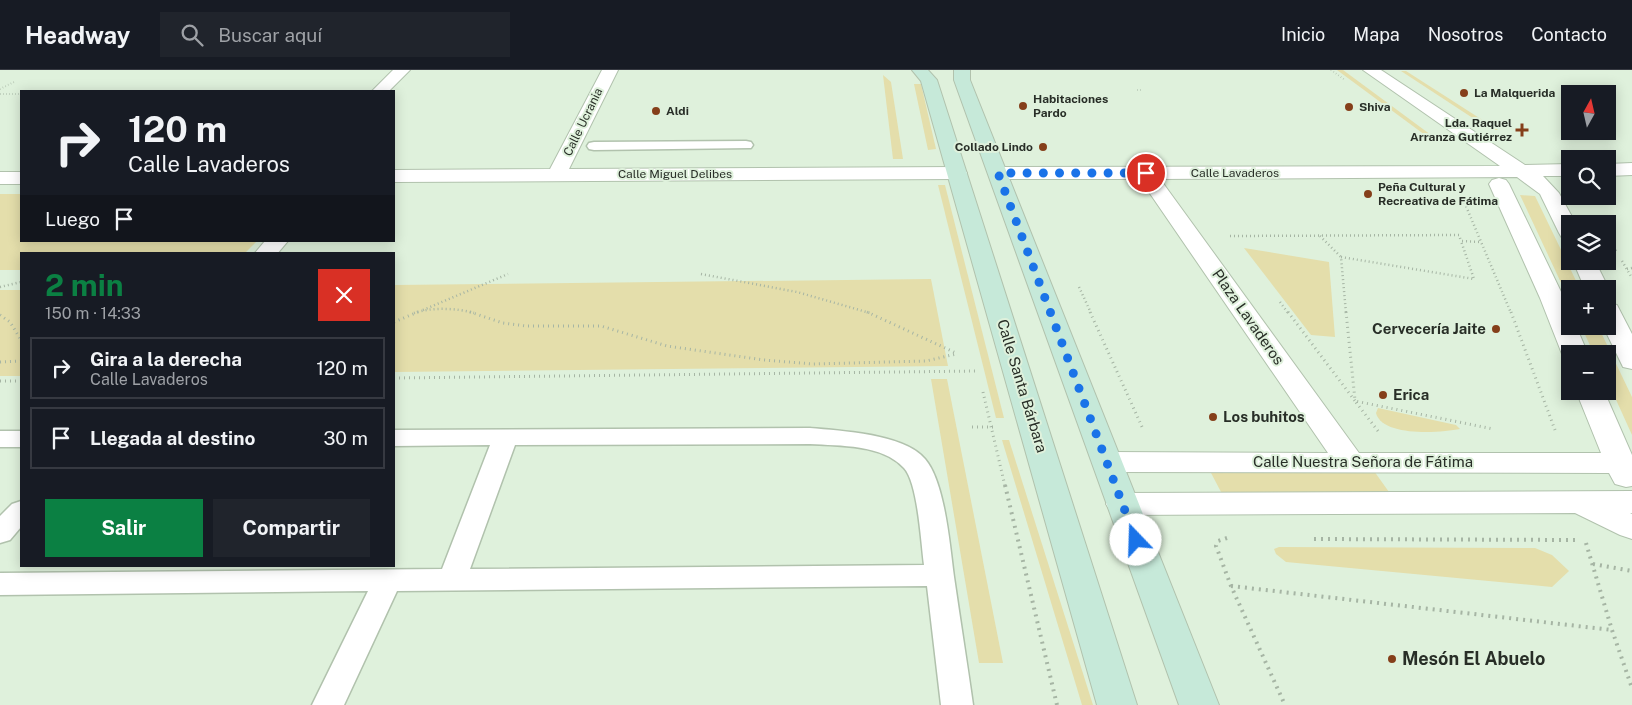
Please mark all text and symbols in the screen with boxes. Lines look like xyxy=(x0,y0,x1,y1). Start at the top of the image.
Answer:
search box xyxy=(160,12,510,57)
text: Headway xyxy=(25,21,130,49)
icon: search xyxy=(178,21,206,49)
text: Buscar aquí xyxy=(218,24,322,46)
text: Inicio xyxy=(1281,24,1325,45)
text: Mapa xyxy=(1353,24,1400,45)
text: Nosotros xyxy=(1428,24,1503,45)
text: Contacto xyxy=(1531,24,1607,45)
north arrow xyxy=(1561,85,1616,140)
map controls xyxy=(1561,85,1616,400)
street label: Calle Ucrania xyxy=(561,86,605,158)
place label: La Malquerida xyxy=(1474,86,1556,100)
marker: La Malquerida xyxy=(1458,87,1470,99)
place label: Habitaciones Pardo xyxy=(1033,92,1108,120)
marker: Habitaciones Pardo xyxy=(1017,100,1029,112)
place label: Shiva xyxy=(1359,100,1391,114)
marker: Shiva xyxy=(1343,101,1355,113)
place label: Aldi xyxy=(666,104,689,118)
marker: Aldi xyxy=(650,105,662,117)
text: 120 m xyxy=(128,109,227,150)
icon: right xyxy=(45,110,110,175)
place label: Lda. Raquel Arranza Gutiérrez xyxy=(1410,116,1512,144)
marker: Lda. Raquel Arranza Gutiérrez xyxy=(1516,124,1528,136)
place label: Collado Lindo xyxy=(955,140,1033,154)
marker: Collado Lindo xyxy=(1037,141,1049,153)
button: search xyxy=(1561,150,1616,205)
text: Calle Lavaderos xyxy=(128,151,290,177)
pin xyxy=(1125,152,1167,194)
icon: arrive xyxy=(1132,159,1160,187)
street label: Calle Lavaderos xyxy=(1191,166,1279,180)
street label: Calle Miguel Delibes xyxy=(618,167,732,181)
place label: Peña Cultural y Recreativa de Fátima xyxy=(1378,180,1498,208)
marker: Peña Cultural y Recreativa de Fátima xyxy=(1362,188,1374,200)
icon: arrive xyxy=(110,205,138,233)
text: Luego xyxy=(45,208,100,230)
button: layers xyxy=(1561,215,1616,270)
street label: Plaza Lavaderos xyxy=(1209,266,1288,368)
text: 2 min xyxy=(45,267,124,303)
button: close xyxy=(318,269,370,321)
button: + xyxy=(1561,280,1616,335)
text: 150 m · 14:33 xyxy=(45,304,141,323)
street label: Calle Santa Bárbara xyxy=(994,317,1051,455)
place label: Cervecería Jaite xyxy=(1372,320,1486,337)
marker: Cervecería Jaite xyxy=(1490,323,1502,335)
button: − xyxy=(1561,345,1616,400)
text: Gira a la derecha xyxy=(90,348,242,370)
icon: right xyxy=(47,354,75,382)
text: 120 m xyxy=(316,357,368,379)
text: Calle Lavaderos xyxy=(90,370,208,389)
place label: Erica xyxy=(1393,386,1429,403)
marker: Erica xyxy=(1377,389,1389,401)
place label: Los buhitos xyxy=(1223,408,1305,425)
marker: Los buhitos xyxy=(1207,411,1219,423)
icon: arrive xyxy=(47,424,75,452)
text: Llegada al destino xyxy=(90,427,255,449)
text: 30 m xyxy=(323,427,368,449)
street label: Calle Nuestra Señora de Fátima xyxy=(1253,453,1473,470)
button: Salir xyxy=(45,499,203,557)
button: Compartir xyxy=(213,499,370,557)
position arrow xyxy=(1109,513,1161,565)
place label: Mesón El Abuelo xyxy=(1402,648,1545,669)
marker: Mesón El Abuelo xyxy=(1386,653,1398,665)

